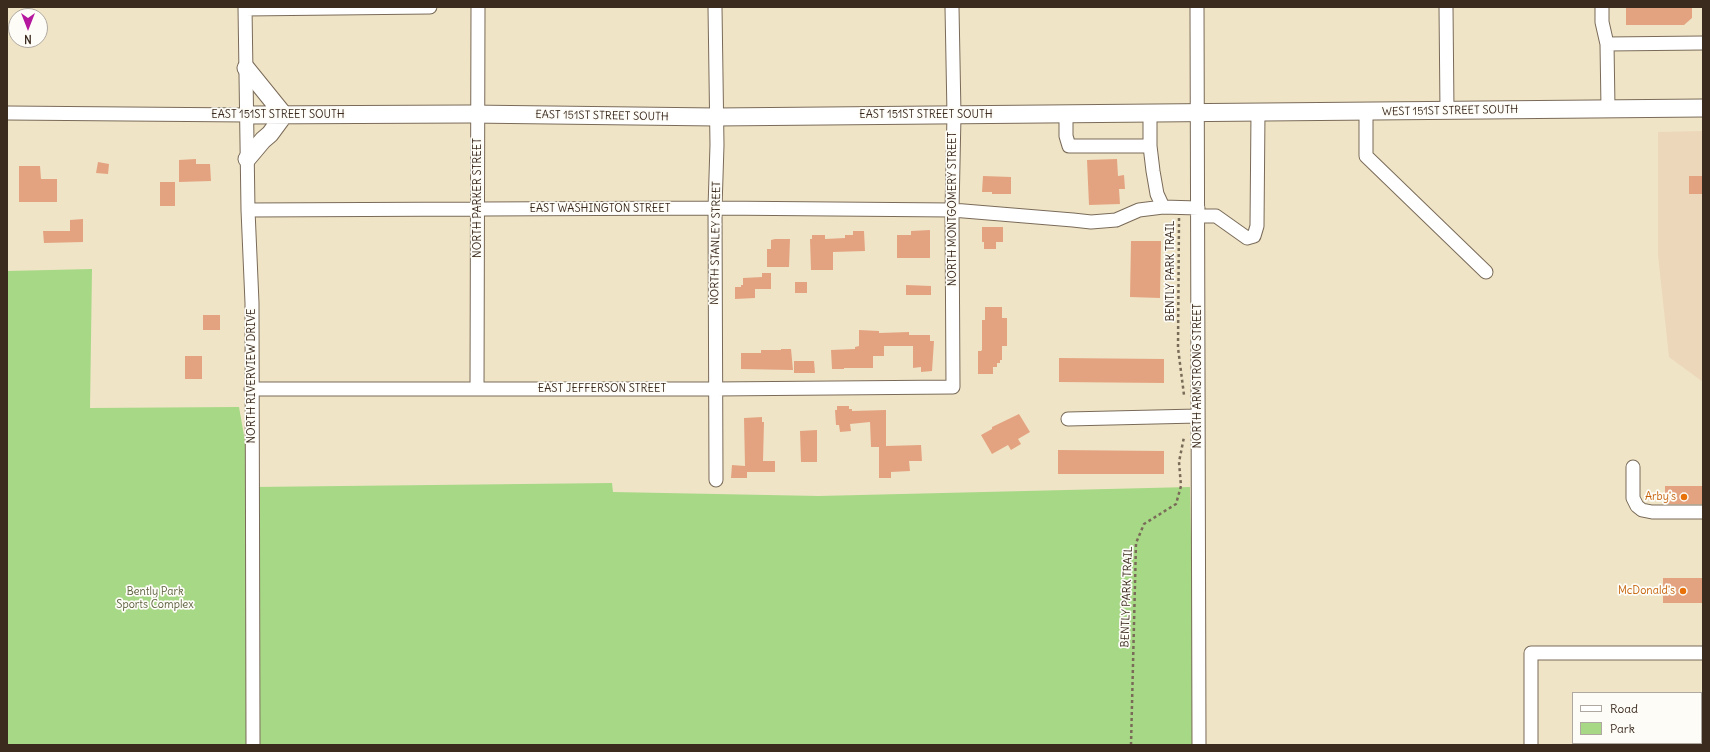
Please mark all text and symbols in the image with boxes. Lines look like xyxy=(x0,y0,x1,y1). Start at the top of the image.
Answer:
north arrow xyxy=(8,8,48,48)
text: N xyxy=(24,32,32,46)
street label: WEST 151ST STREET SOUTH xyxy=(1382,103,1518,119)
street label: EAST 151ST STREET SOUTH xyxy=(211,108,345,122)
street label: EAST 151ST STREET SOUTH xyxy=(535,108,669,124)
street label: EAST 151ST STREET SOUTH xyxy=(859,108,993,122)
street label: NORTH MONTGOMERY STREET xyxy=(946,132,960,286)
street label: NORTH PARKER STREET xyxy=(471,138,485,258)
street label: NORTH STANLEY STREET xyxy=(708,181,724,305)
street label: EAST WASHINGTON STREET xyxy=(530,202,670,216)
street label: BENTLY PARK TRAIL xyxy=(1164,220,1178,322)
street label: NORTH ARMSTRONG STREET xyxy=(1191,303,1205,449)
street label: NORTH RIVERVIEW DRIVE xyxy=(245,309,259,443)
street label: EAST JEFFERSON STREET xyxy=(538,382,666,396)
place label: Arby's xyxy=(1645,490,1676,504)
marker: Arby's xyxy=(1679,492,1689,502)
street label: BENTLY PARK TRAIL xyxy=(1119,546,1135,648)
place label: McDonald's xyxy=(1618,584,1675,598)
park label: Bently Park Sports Complex xyxy=(116,585,194,611)
marker: McDonald's xyxy=(1678,586,1688,596)
legend xyxy=(1572,692,1702,744)
text: Road xyxy=(1610,701,1638,716)
text: Park xyxy=(1610,721,1635,736)

